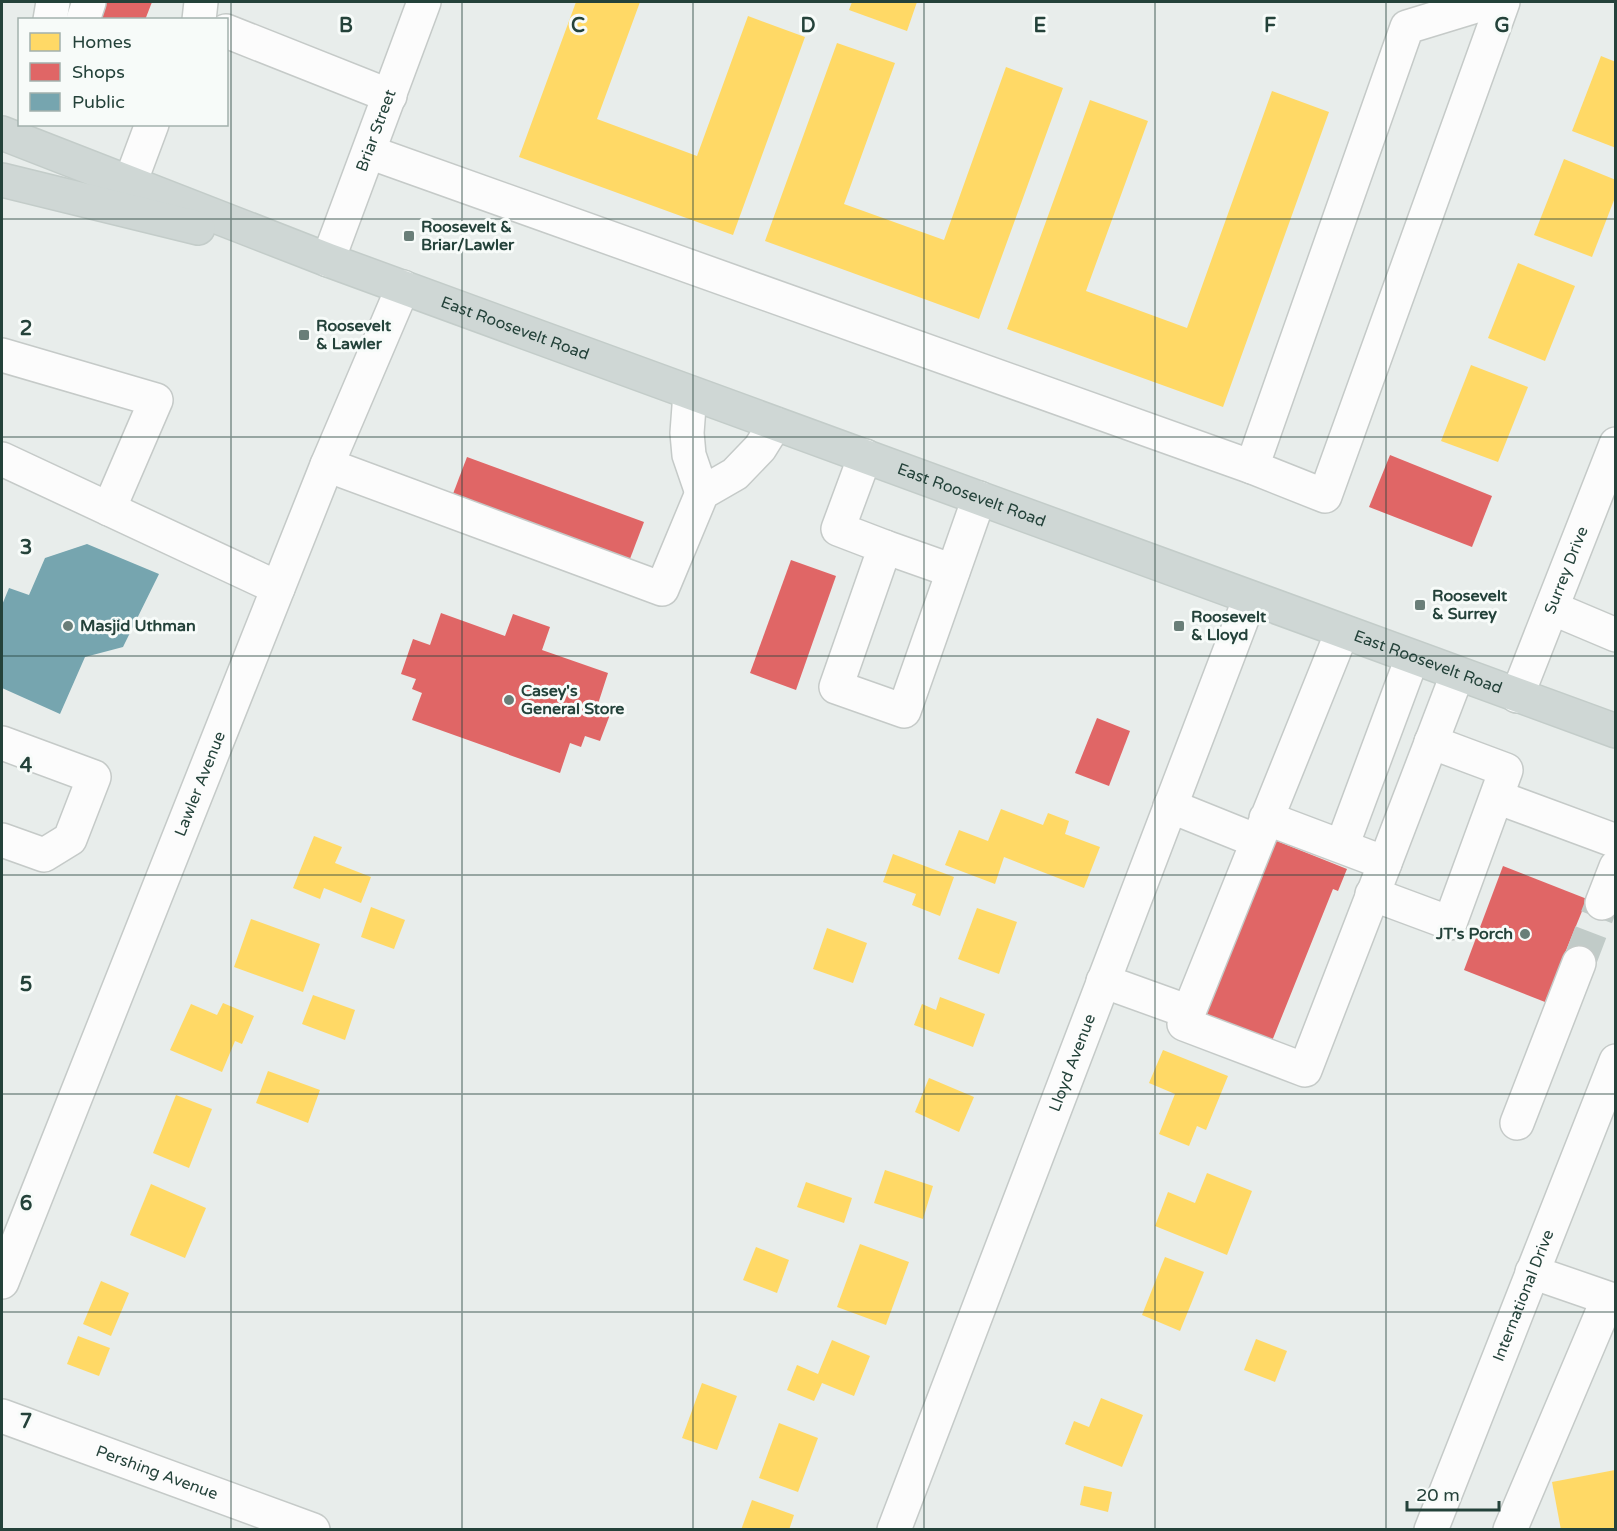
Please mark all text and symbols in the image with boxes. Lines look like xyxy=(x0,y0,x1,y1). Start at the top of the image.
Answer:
text: B xyxy=(339,14,353,38)
text: C xyxy=(571,14,585,38)
text: D xyxy=(800,14,816,38)
text: E xyxy=(1034,14,1047,38)
text: F xyxy=(1264,14,1276,38)
text: G xyxy=(1494,14,1510,38)
legend xyxy=(18,18,228,126)
text: Homes xyxy=(72,31,132,53)
text: Shops xyxy=(72,61,125,83)
street label: Briar Street xyxy=(352,87,401,175)
text: Public xyxy=(72,91,125,113)
place label: Roosevelt & Briar/Lawler xyxy=(421,217,515,255)
marker: Roosevelt & Briar/Lawler xyxy=(402,229,416,243)
street label: East Roosevelt Road xyxy=(438,292,592,365)
place label: Roosevelt & Lawler xyxy=(316,316,392,354)
text: 2 xyxy=(20,317,32,341)
marker: Roosevelt & Lawler xyxy=(297,328,311,342)
street label: East Roosevelt Road xyxy=(895,459,1048,532)
street label: Surrey Drive xyxy=(1540,524,1593,617)
text: 3 xyxy=(20,536,32,560)
place label: Roosevelt & Surrey xyxy=(1432,586,1508,624)
marker: Roosevelt & Surrey xyxy=(1413,598,1427,612)
place label: Roosevelt & Lloyd xyxy=(1191,607,1267,645)
place label: Masjid Uthman xyxy=(80,616,196,636)
marker: Masjid Uthman xyxy=(61,619,75,633)
marker: Roosevelt & Lloyd xyxy=(1172,619,1186,633)
street label: East Roosevelt Road xyxy=(1351,626,1505,698)
place label: Casey's General Store xyxy=(521,681,624,719)
marker: Casey's General Store xyxy=(502,693,516,707)
street label: Lawler Avenue xyxy=(170,728,230,839)
text: 4 xyxy=(20,754,33,778)
place label: JT's Porch xyxy=(1435,924,1513,944)
marker: JT's Porch xyxy=(1518,927,1532,941)
text: 5 xyxy=(20,973,32,997)
street label: Lloyd Avenue xyxy=(1045,1011,1100,1115)
text: 6 xyxy=(20,1192,32,1216)
street label: International Drive xyxy=(1488,1227,1558,1364)
text: 7 xyxy=(20,1410,32,1434)
street label: Pershing Avenue xyxy=(93,1441,221,1504)
scale bar xyxy=(1407,1474,1498,1512)
text: 20 m xyxy=(1416,1484,1460,1506)

